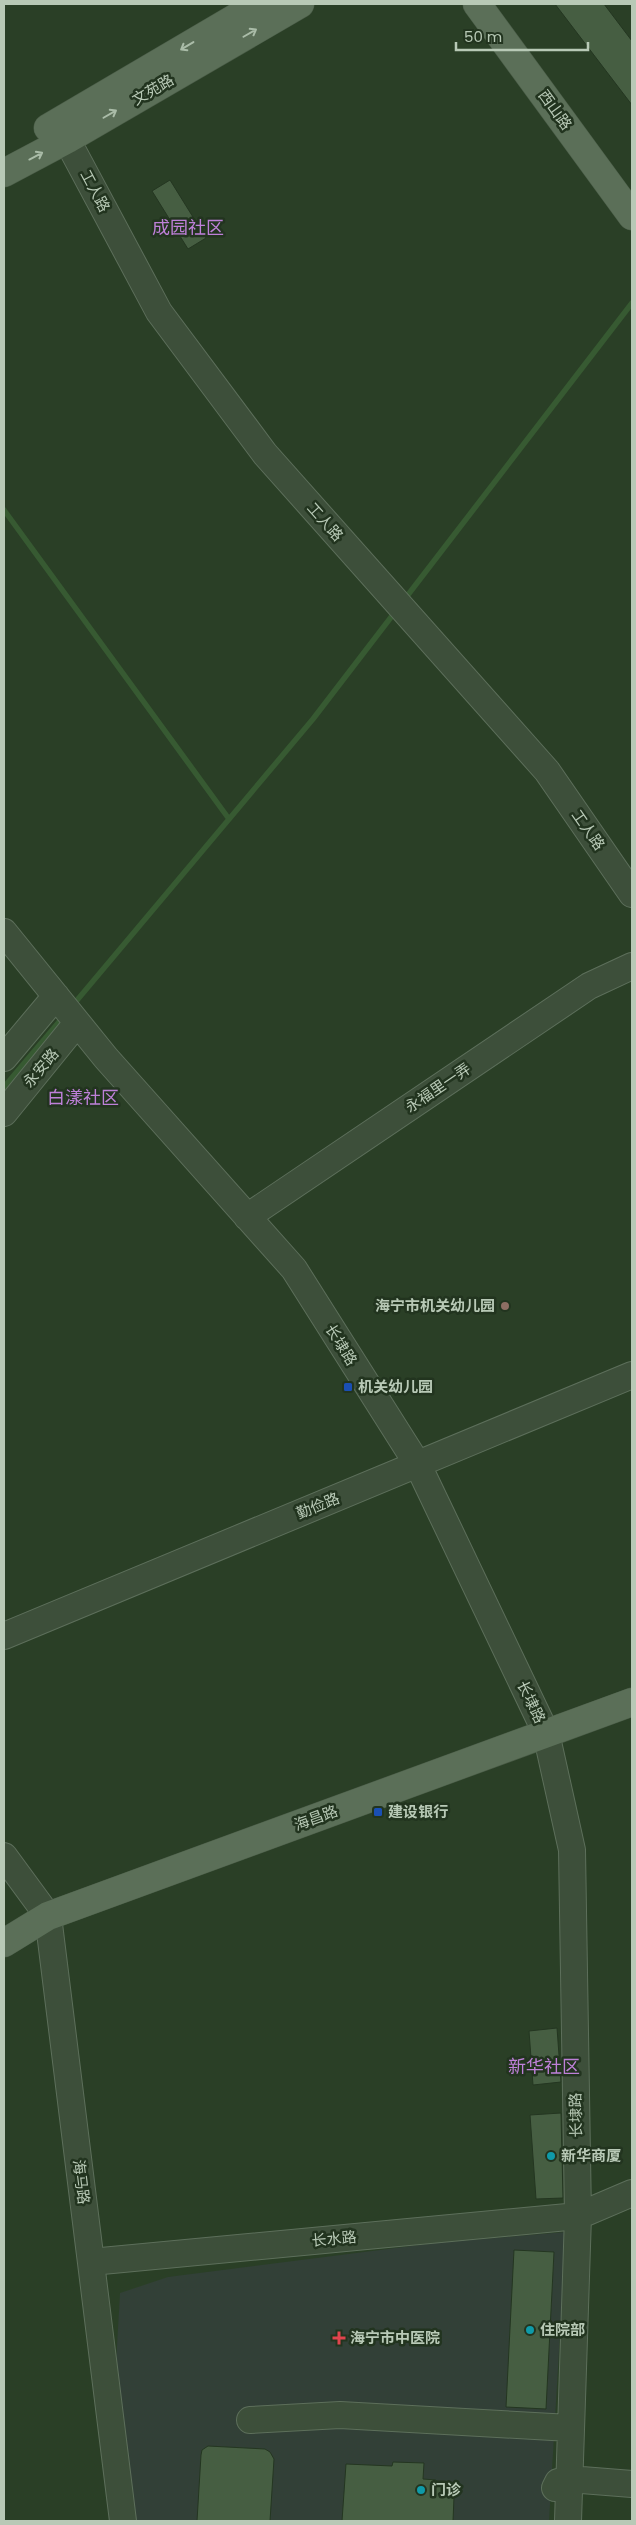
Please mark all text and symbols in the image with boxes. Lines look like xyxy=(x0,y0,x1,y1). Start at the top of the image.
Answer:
scale bar xyxy=(456,20,588,52)
text: 50 m xyxy=(464,26,502,47)
one-way arrow xyxy=(243,27,257,37)
one-way arrow xyxy=(180,42,194,52)
street label: 文苑路 xyxy=(128,69,177,110)
street label: 西山路 xyxy=(534,85,577,134)
one-way arrow xyxy=(102,109,116,119)
one-way arrow xyxy=(28,151,43,161)
street label: 工人路 xyxy=(76,166,115,216)
district label: 成园社区 xyxy=(152,215,224,240)
street label: 工人路 xyxy=(303,498,348,545)
street label: 工人路 xyxy=(567,805,610,854)
street label: 永安路 xyxy=(18,1044,63,1092)
street label: 永福里一弄 xyxy=(401,1058,475,1117)
district label: 白漾社区 xyxy=(47,1085,119,1110)
place label: 海宁市机关幼儿园 xyxy=(375,1295,495,1316)
marker: 海宁市机关幼儿园 xyxy=(499,1300,511,1312)
street label: 长埭路 xyxy=(321,1320,362,1369)
place label: 机关幼儿园 xyxy=(358,1376,433,1397)
marker: 机关幼儿园 xyxy=(342,1381,354,1393)
street label: 勤俭路 xyxy=(293,1487,343,1524)
street label: 长埭路 xyxy=(512,1677,551,1727)
street label: 海昌路 xyxy=(291,1800,341,1835)
place label: 建设银行 xyxy=(388,1801,448,1822)
marker: 建设银行 xyxy=(372,1806,384,1818)
district label: 新华社区 xyxy=(508,2054,580,2079)
street label: 长埭路 xyxy=(565,2092,586,2138)
place label: 新华商厦 xyxy=(561,2145,621,2166)
marker: 新华商厦 xyxy=(545,2150,557,2162)
street label: 海马路 xyxy=(68,2158,95,2206)
street label: 长水路 xyxy=(311,2226,357,2251)
place label: 住院部 xyxy=(540,2319,585,2340)
marker: 住院部 xyxy=(524,2324,536,2336)
place label: 海宁市中医院 xyxy=(350,2327,440,2348)
marker: 海宁市中医院 xyxy=(332,2331,346,2345)
place label: 门诊 xyxy=(431,2479,462,2500)
marker: 门诊 xyxy=(415,2484,427,2496)

